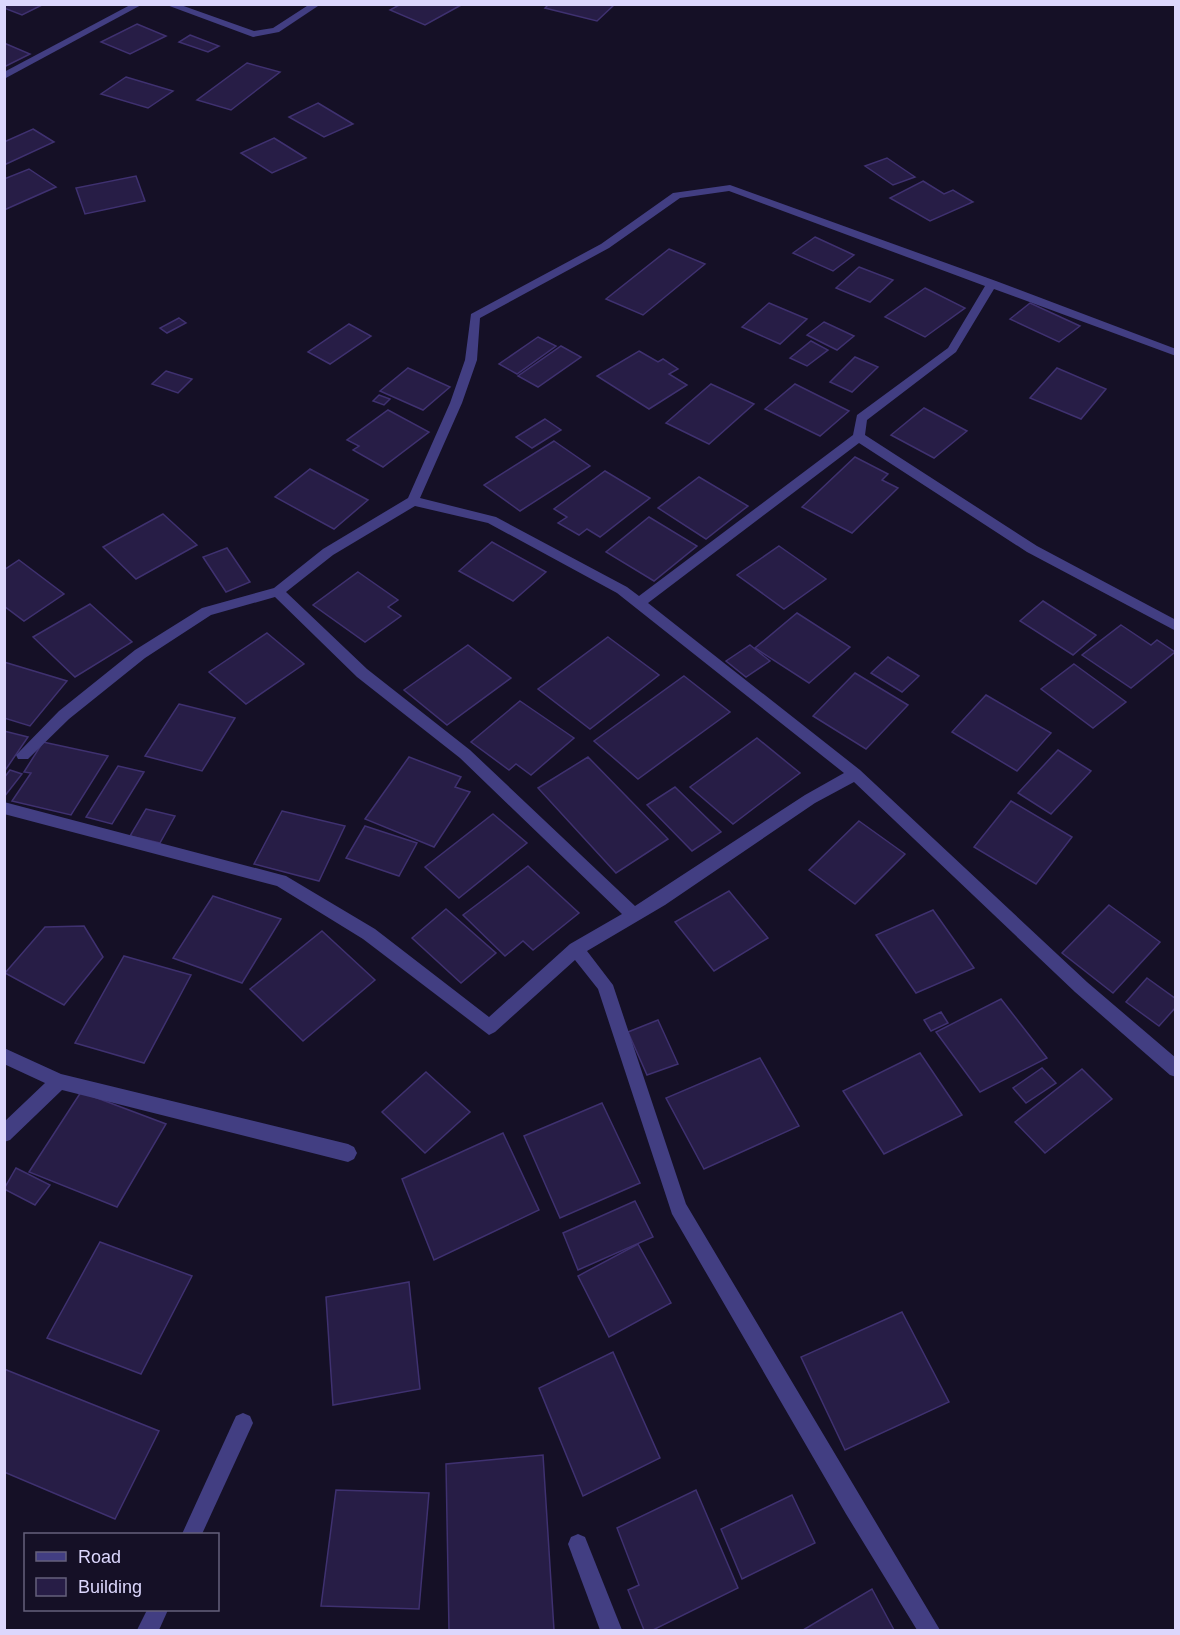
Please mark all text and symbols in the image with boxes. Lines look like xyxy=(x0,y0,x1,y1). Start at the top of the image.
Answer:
legend xyxy=(24,1533,219,1611)
text: Road xyxy=(78,1547,121,1567)
text: Building xyxy=(78,1577,142,1597)

